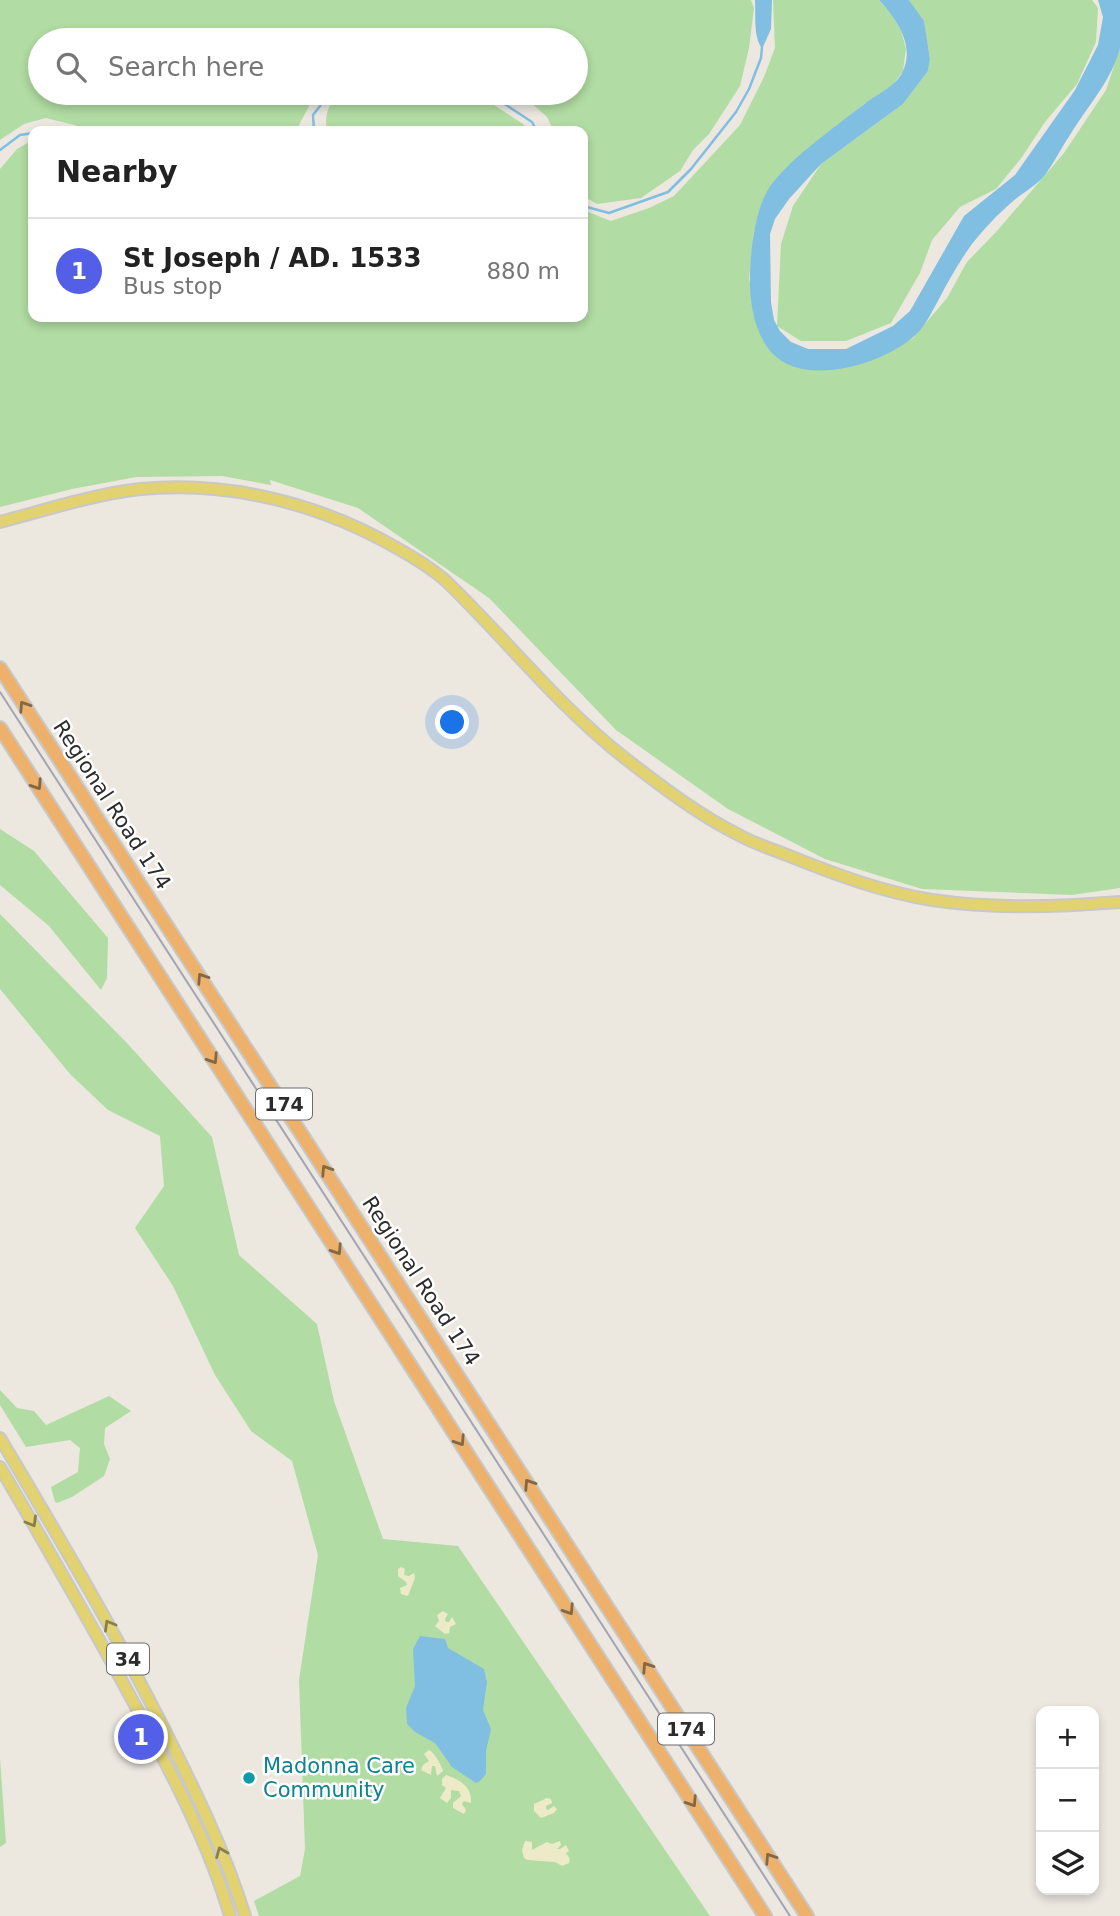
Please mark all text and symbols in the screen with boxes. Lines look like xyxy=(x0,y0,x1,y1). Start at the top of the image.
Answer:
search box xyxy=(28,28,588,105)
icon: search xyxy=(52,48,90,86)
text: Search here xyxy=(108,52,264,82)
text: Nearby xyxy=(56,154,178,189)
text: St Joseph / AD. 1533 xyxy=(123,243,422,273)
text: 1 xyxy=(71,258,87,284)
text: 880 m xyxy=(486,258,560,284)
text: Bus stop xyxy=(123,273,222,299)
one-way arrow xyxy=(20,701,33,714)
your location xyxy=(435,705,469,739)
street label: Regional Road 174 xyxy=(48,716,176,894)
one-way arrow xyxy=(29,777,41,790)
one-way arrow xyxy=(198,973,211,986)
one-way arrow xyxy=(205,1051,218,1064)
road number: 174 xyxy=(256,1088,312,1120)
one-way arrow xyxy=(321,1164,334,1177)
street label: Regional Road 174 xyxy=(357,1192,485,1370)
one-way arrow xyxy=(328,1242,341,1255)
one-way arrow xyxy=(451,1434,464,1447)
one-way arrow xyxy=(524,1479,537,1492)
one-way arrow xyxy=(24,1515,37,1528)
one-way arrow xyxy=(560,1603,573,1616)
one-way arrow xyxy=(104,1620,117,1633)
road number: 34 xyxy=(107,1644,149,1674)
one-way arrow xyxy=(642,1662,655,1675)
map controls xyxy=(1036,1706,1099,1895)
button: + xyxy=(1036,1706,1099,1769)
pin: 1 xyxy=(118,1711,164,1763)
road number: 174 xyxy=(658,1714,714,1744)
place label: Madonna Care Community xyxy=(263,1754,415,1802)
button: − xyxy=(1036,1769,1099,1832)
marker: Madonna Care Community xyxy=(241,1770,257,1786)
one-way arrow xyxy=(683,1794,696,1807)
button: layers xyxy=(1036,1832,1099,1895)
one-way arrow xyxy=(215,1847,229,1859)
one-way arrow xyxy=(765,1853,778,1866)

